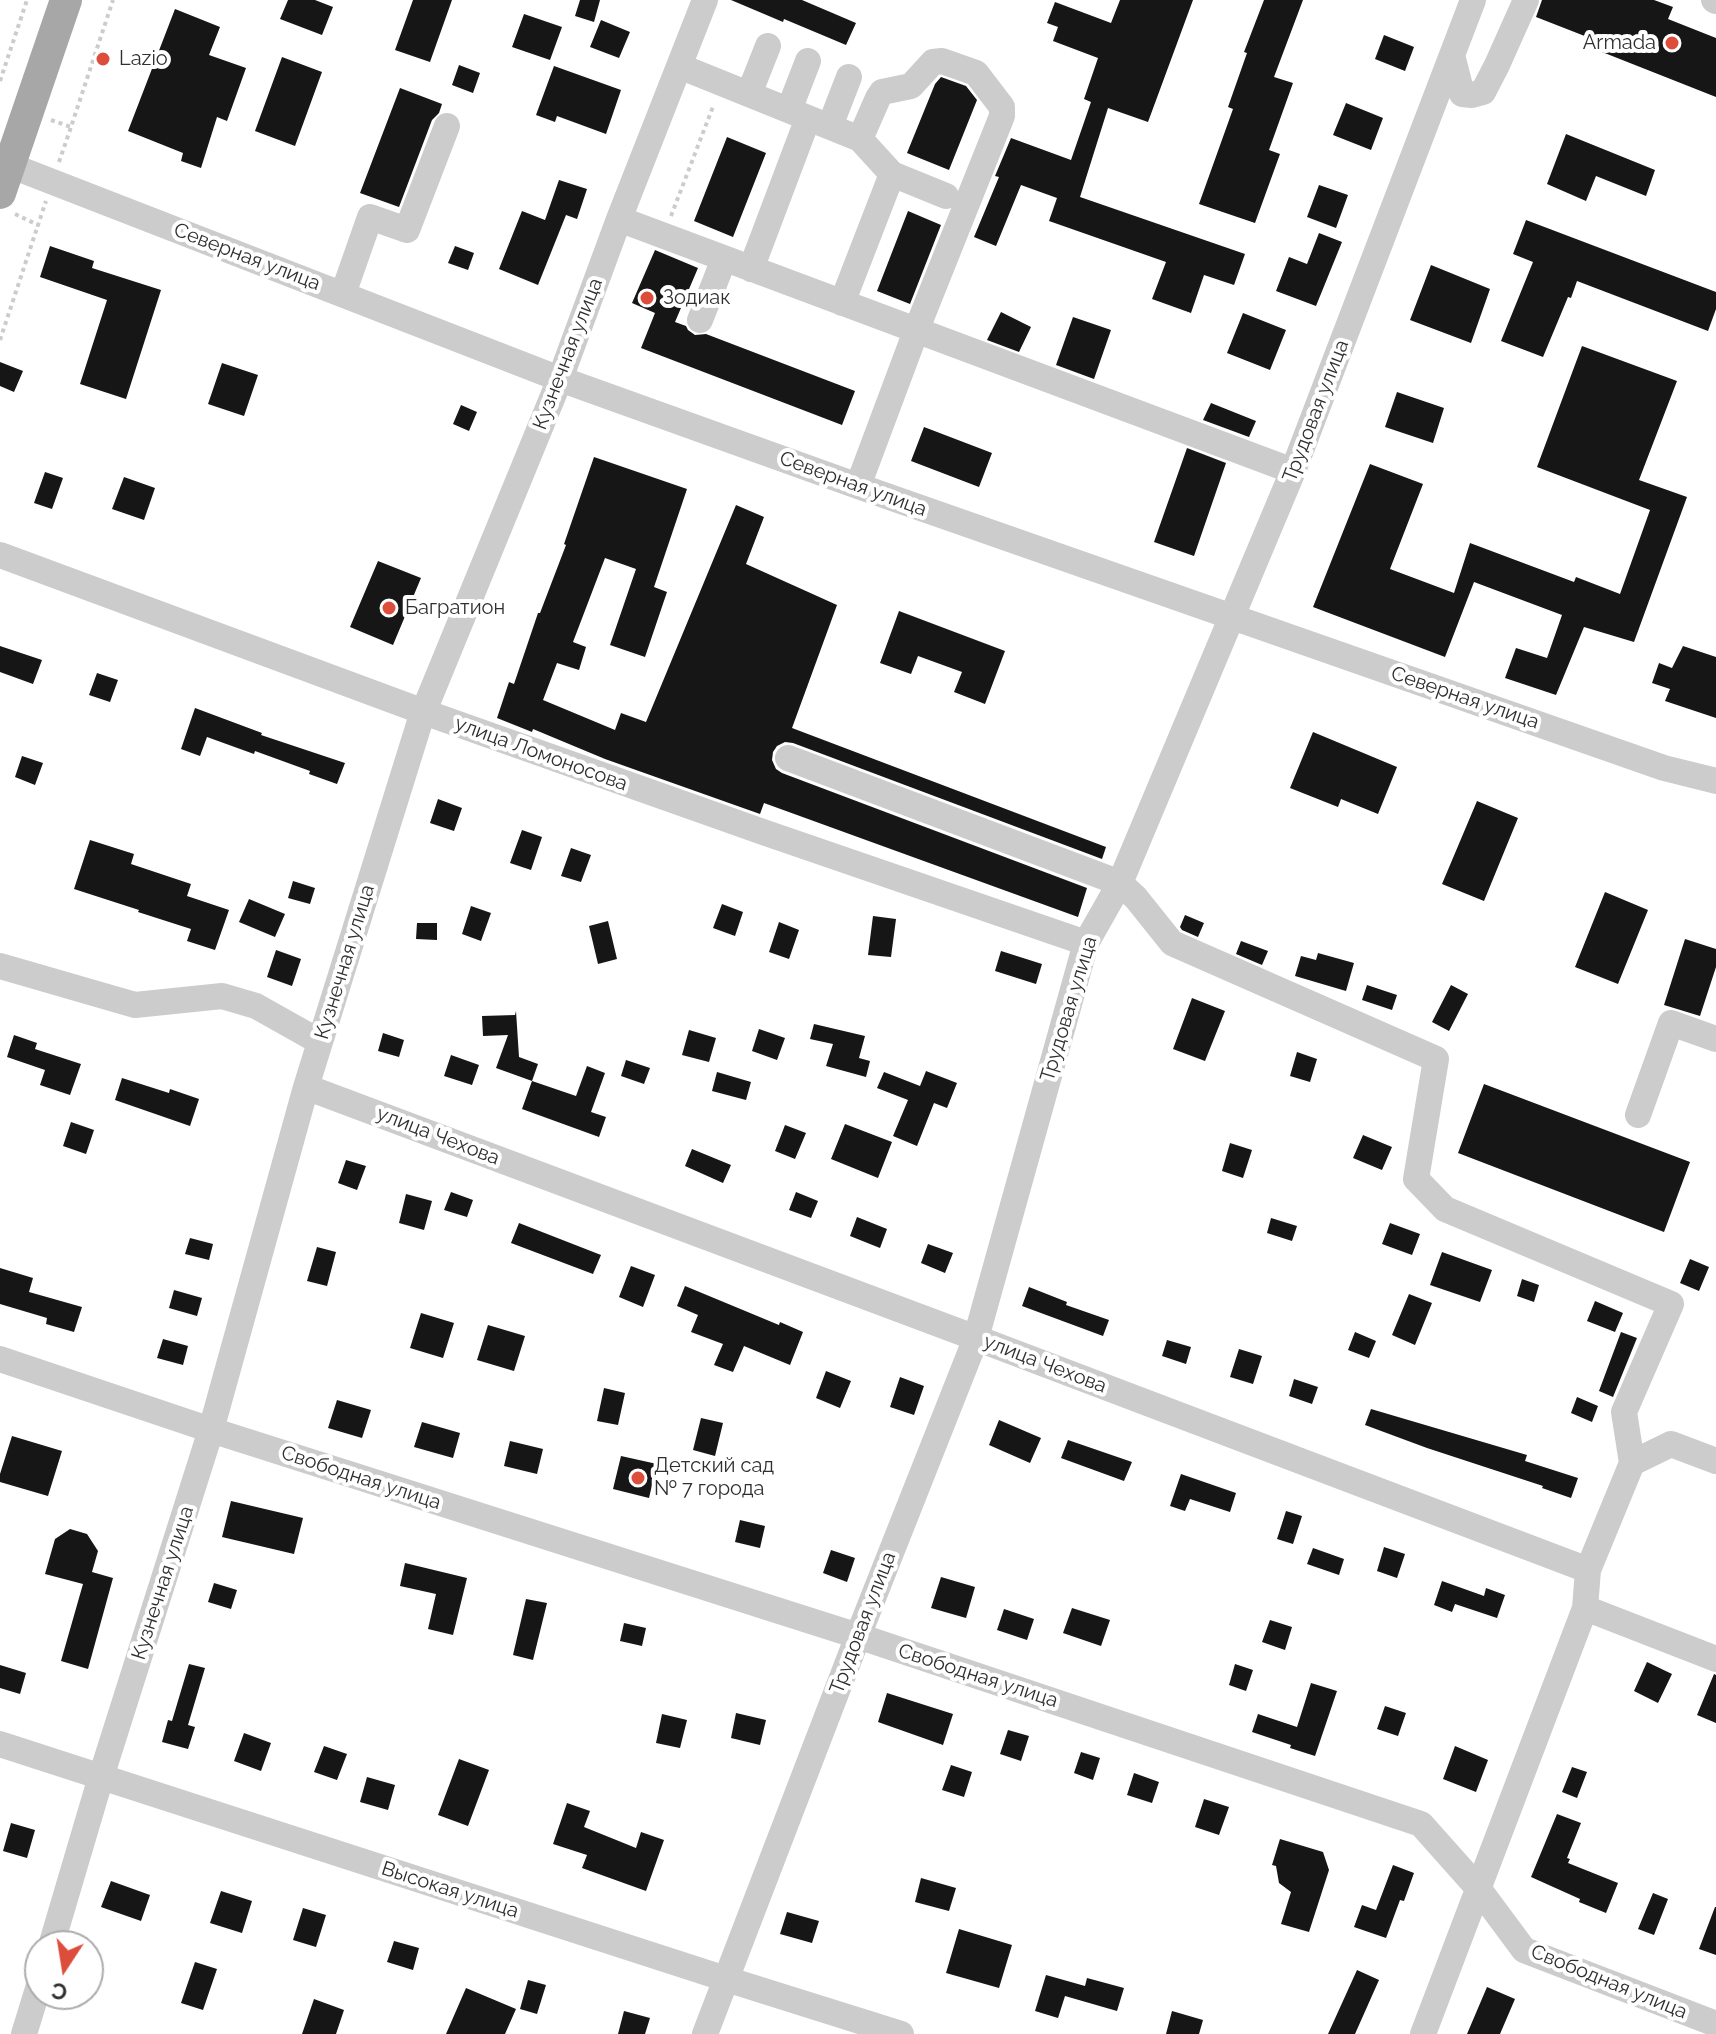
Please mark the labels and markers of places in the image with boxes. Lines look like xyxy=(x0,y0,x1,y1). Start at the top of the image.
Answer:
place label: Armada xyxy=(1583,31,1656,55)
marker: Armada xyxy=(1663,34,1681,52)
place label: Lazio xyxy=(119,47,168,71)
marker: Lazio xyxy=(94,50,112,68)
place label: Зодиак xyxy=(663,286,731,310)
marker: Зодиак xyxy=(638,289,656,307)
place label: Багратион xyxy=(405,596,505,620)
marker: Багратион xyxy=(380,599,398,617)
place label: Детский сад № 7 города xyxy=(654,1454,774,1501)
marker: Детский сад № 7 города xyxy=(629,1469,647,1487)

